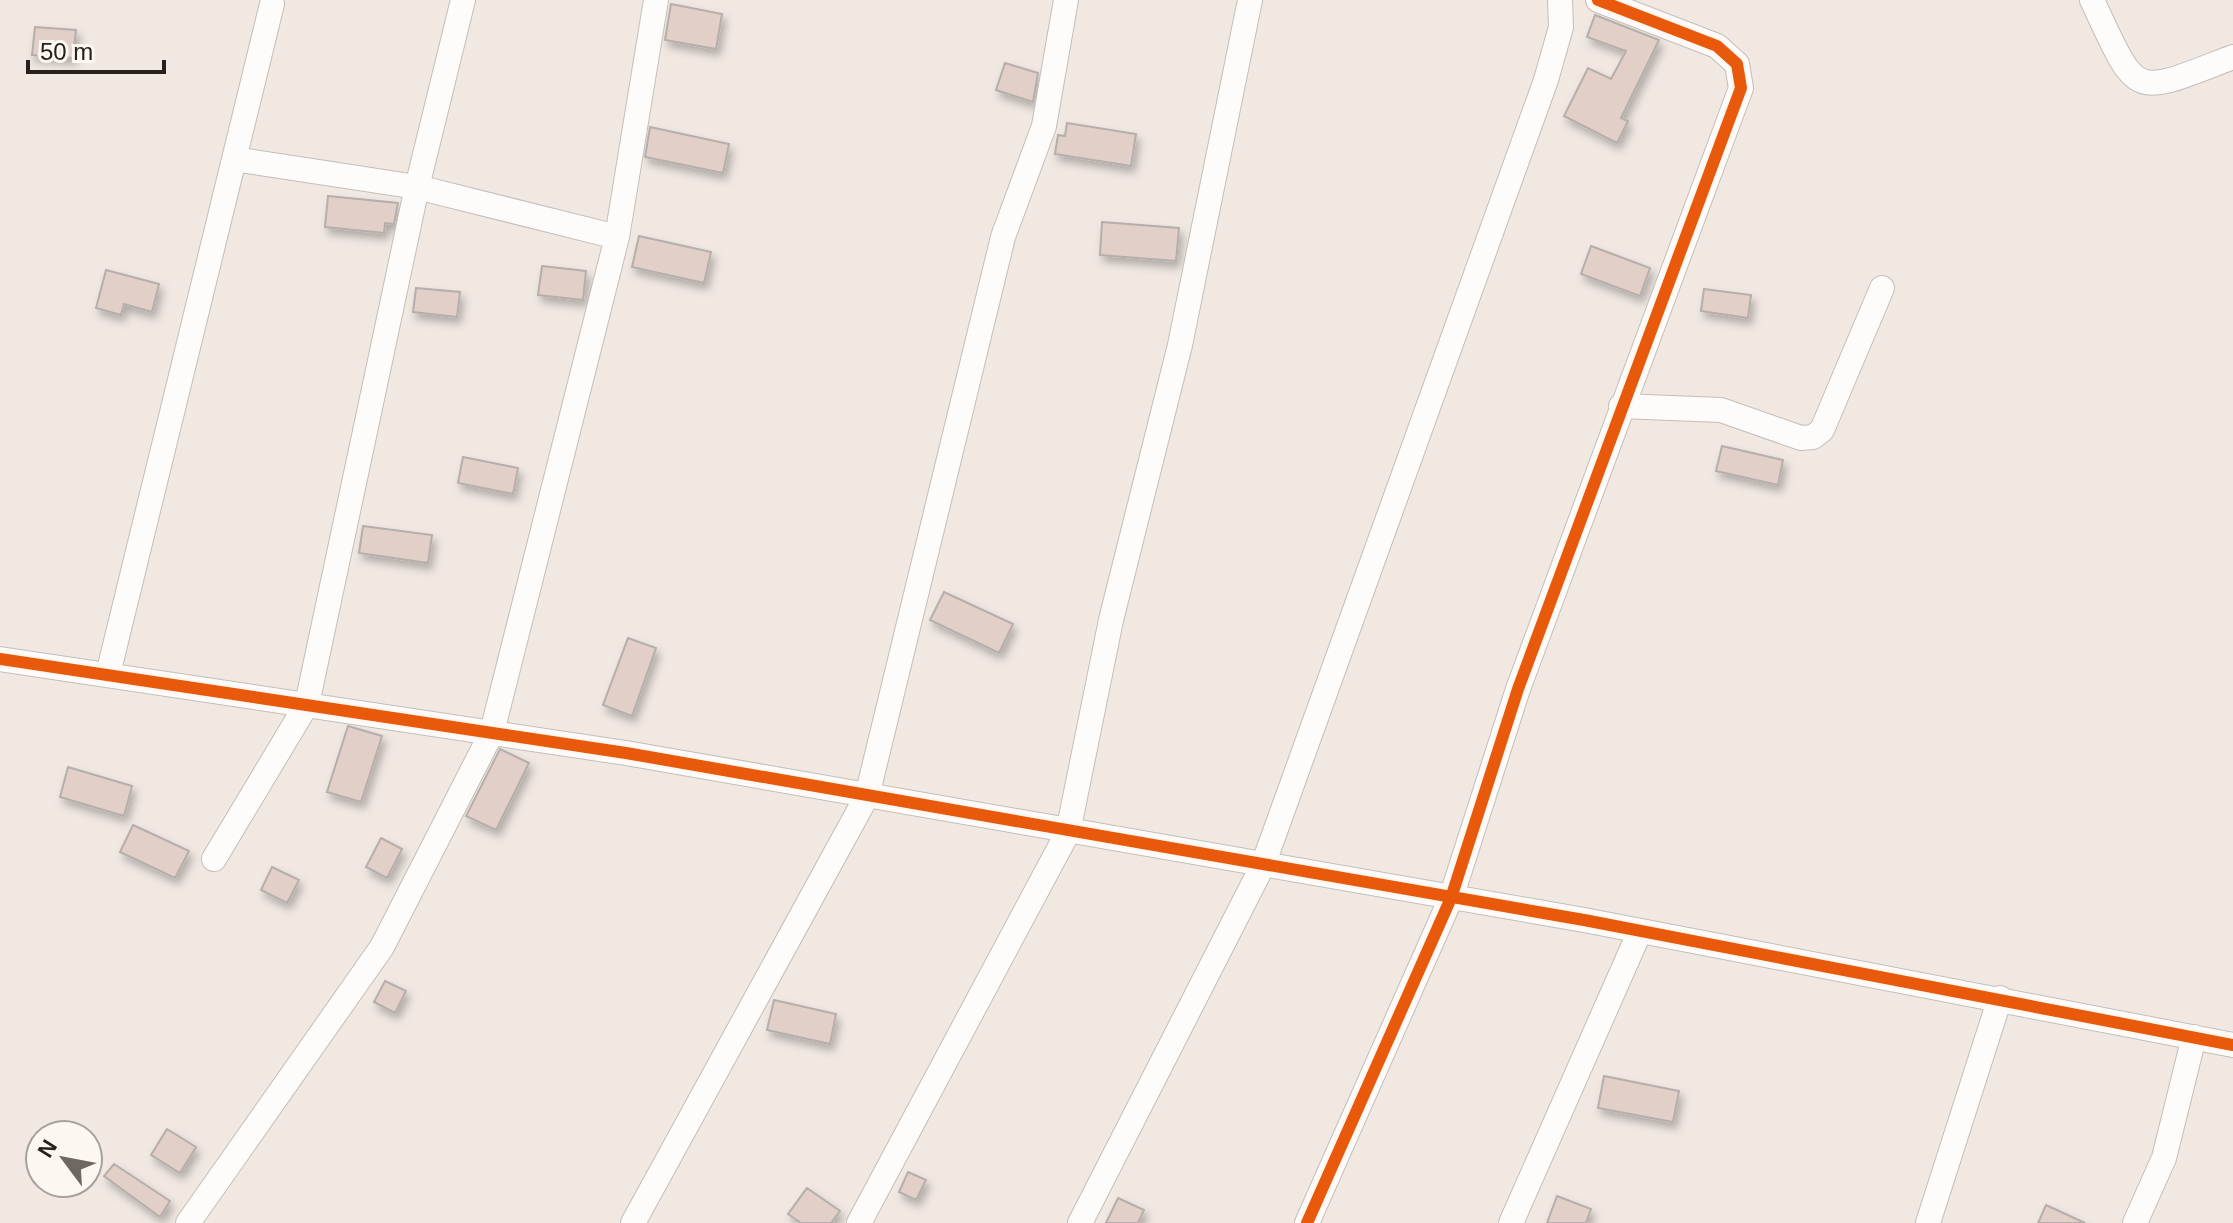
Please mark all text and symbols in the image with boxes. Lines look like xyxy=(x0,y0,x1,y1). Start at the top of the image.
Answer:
scale bar xyxy=(28,24,164,74)
text: 50 m xyxy=(40,38,93,65)
north arrow xyxy=(24,1119,104,1199)
text: N xyxy=(33,1135,62,1162)

